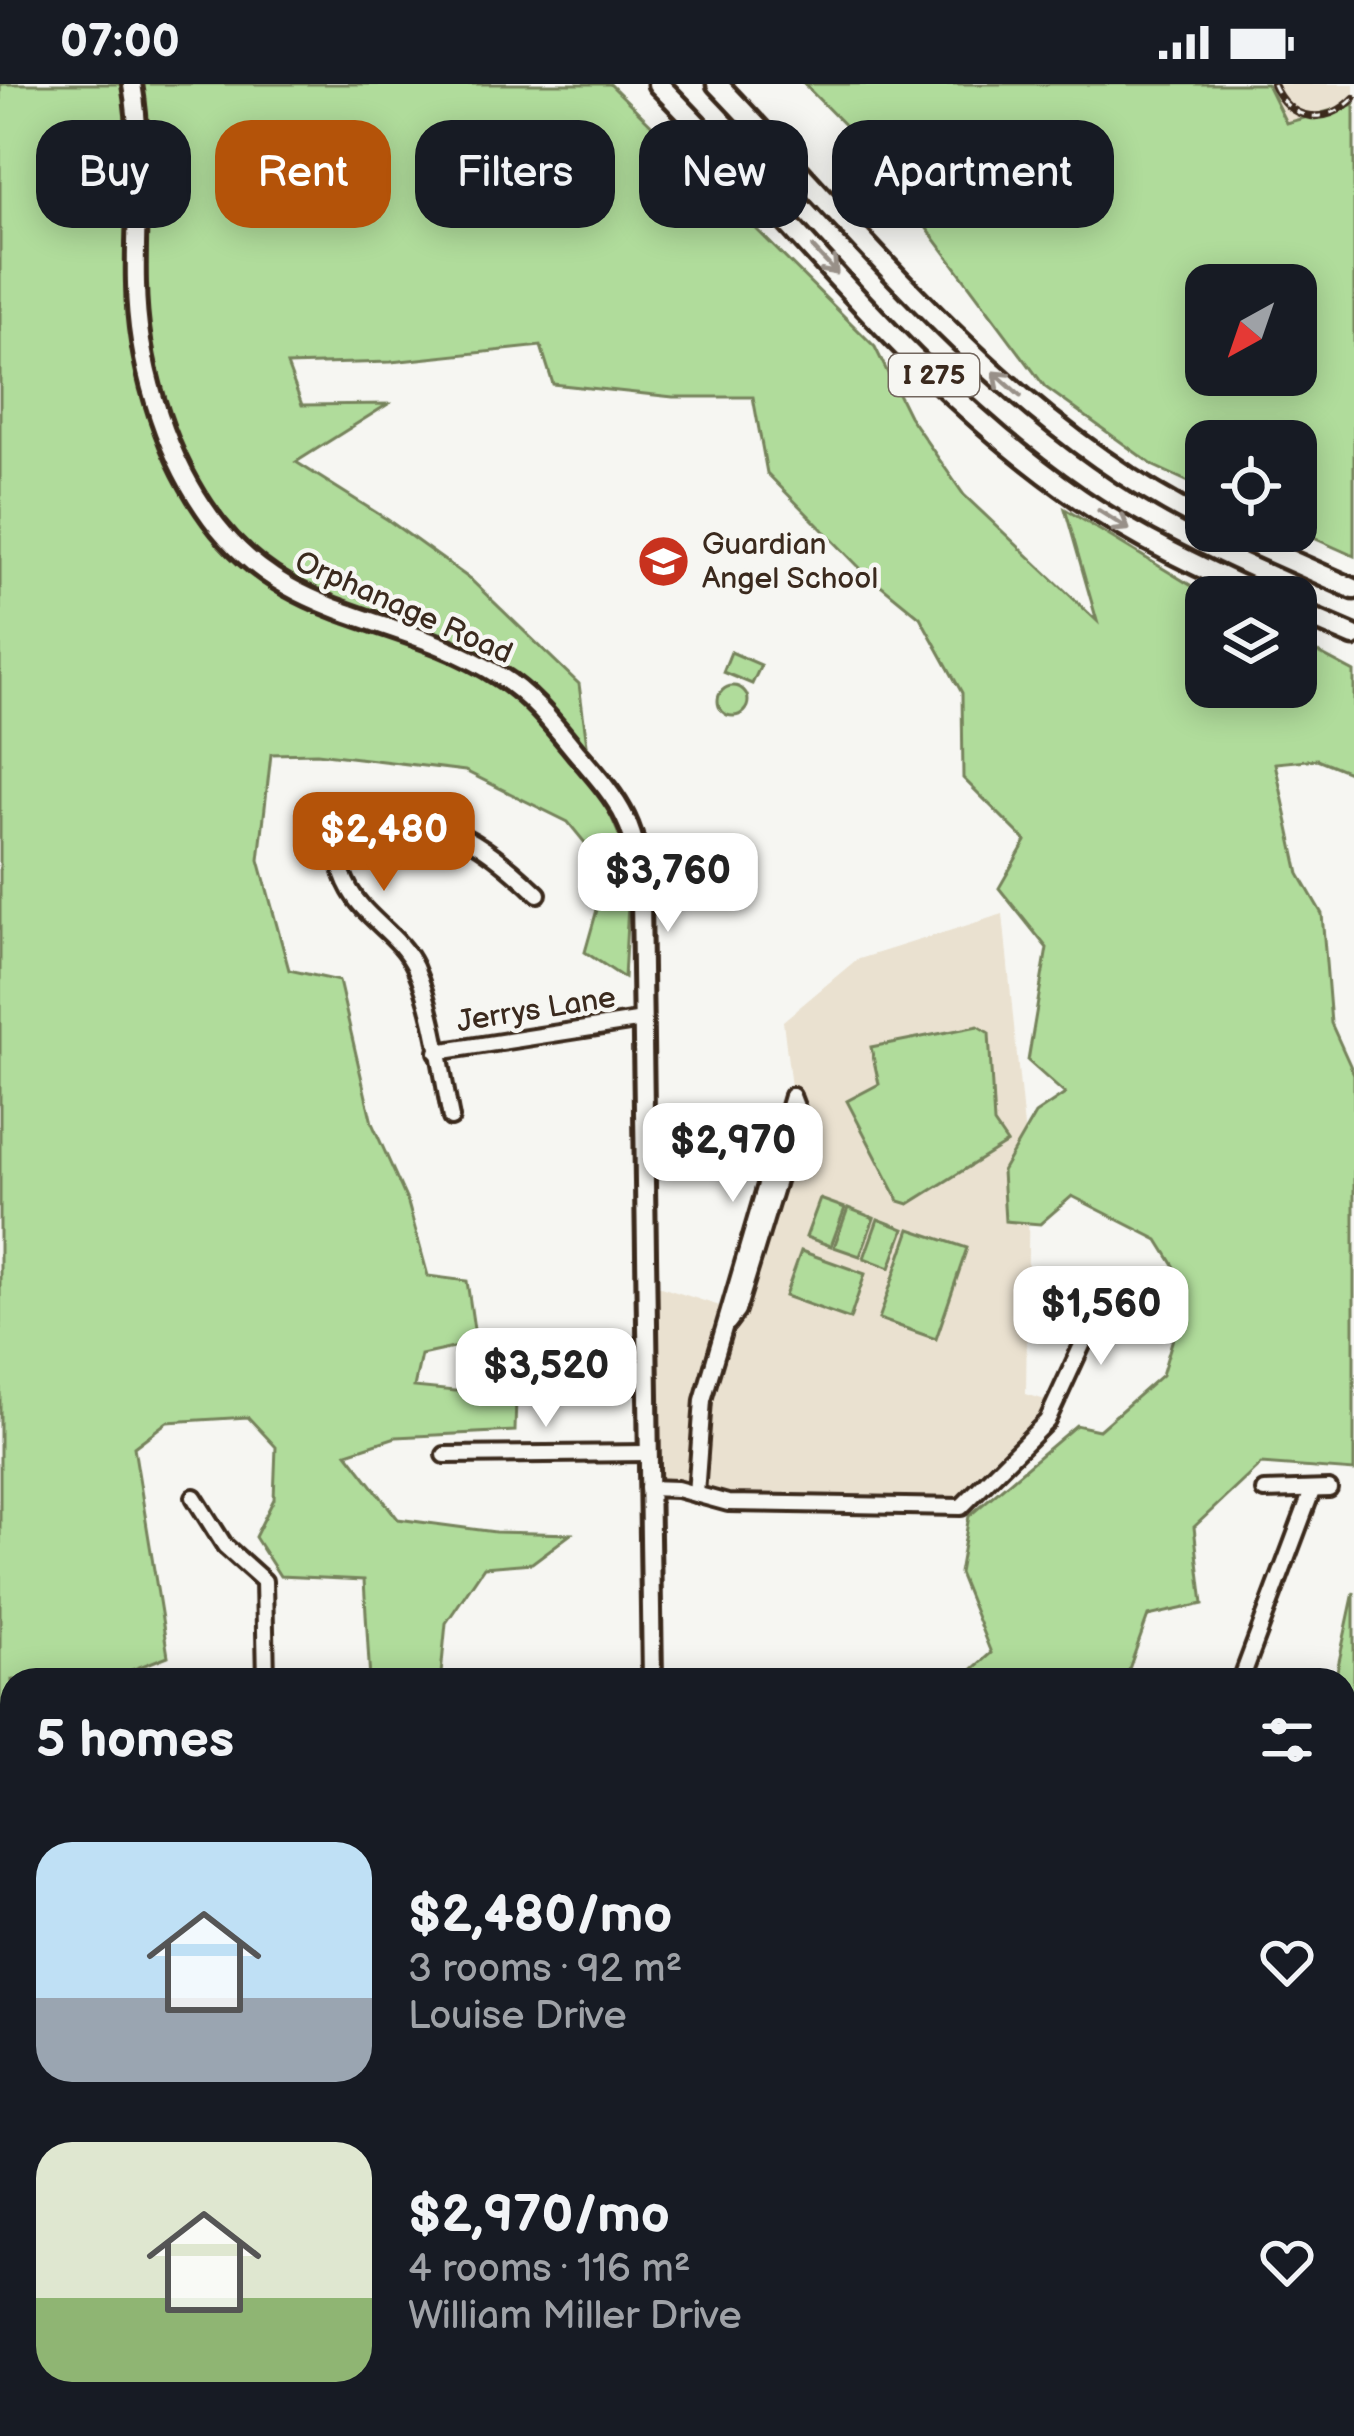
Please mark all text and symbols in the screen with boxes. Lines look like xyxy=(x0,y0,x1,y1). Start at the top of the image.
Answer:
text: 07:00 xyxy=(60,15,180,70)
chip: Buy xyxy=(36,120,191,228)
chip: Rent xyxy=(215,120,391,228)
chip: Filters xyxy=(415,120,615,228)
chip: New xyxy=(639,120,808,228)
chip: Apartment xyxy=(832,120,1114,228)
one-way arrow xyxy=(810,245,838,275)
north arrow xyxy=(1185,264,1317,396)
map controls xyxy=(1185,264,1317,708)
road number: I 275 xyxy=(889,354,979,396)
one-way arrow xyxy=(992,371,1023,398)
button: locate xyxy=(1185,420,1317,552)
one-way arrow xyxy=(1096,508,1130,532)
place label: Guardian Angel School xyxy=(702,527,878,597)
school or university icon: Guardian Angel School xyxy=(635,533,691,589)
street label: Orphanage Road xyxy=(289,544,518,672)
button: layers xyxy=(1185,576,1317,708)
pin: $2,480 xyxy=(286,792,482,894)
text: $2,480 xyxy=(320,807,448,854)
pin: $3,760 xyxy=(570,833,766,935)
text: $3,760 xyxy=(605,848,731,895)
street label: Jerrys Lane xyxy=(454,980,618,1040)
pin: $2,970 xyxy=(635,1103,831,1205)
text: $2,970 xyxy=(670,1118,796,1165)
pin: $1,560 xyxy=(1003,1266,1199,1368)
text: $1,560 xyxy=(1040,1281,1162,1328)
pin: $3,520 xyxy=(448,1328,644,1430)
text: $3,520 xyxy=(483,1343,609,1390)
icon: filters xyxy=(1254,1707,1320,1773)
text: 5 homes xyxy=(36,1710,234,1771)
text: $2,480/mo xyxy=(408,1885,672,1946)
icon: home xyxy=(132,1890,276,2034)
icon: heart xyxy=(1254,1929,1320,1995)
text: 3 rooms · 92 m² xyxy=(408,1946,682,1993)
text: Louise Drive xyxy=(408,1993,627,2040)
text: $2,970/mo xyxy=(408,2185,670,2246)
icon: home xyxy=(132,2190,276,2334)
icon: heart xyxy=(1254,2229,1320,2295)
text: 4 rooms · 116 m² xyxy=(408,2246,691,2293)
text: William Miller Drive xyxy=(408,2293,742,2340)

